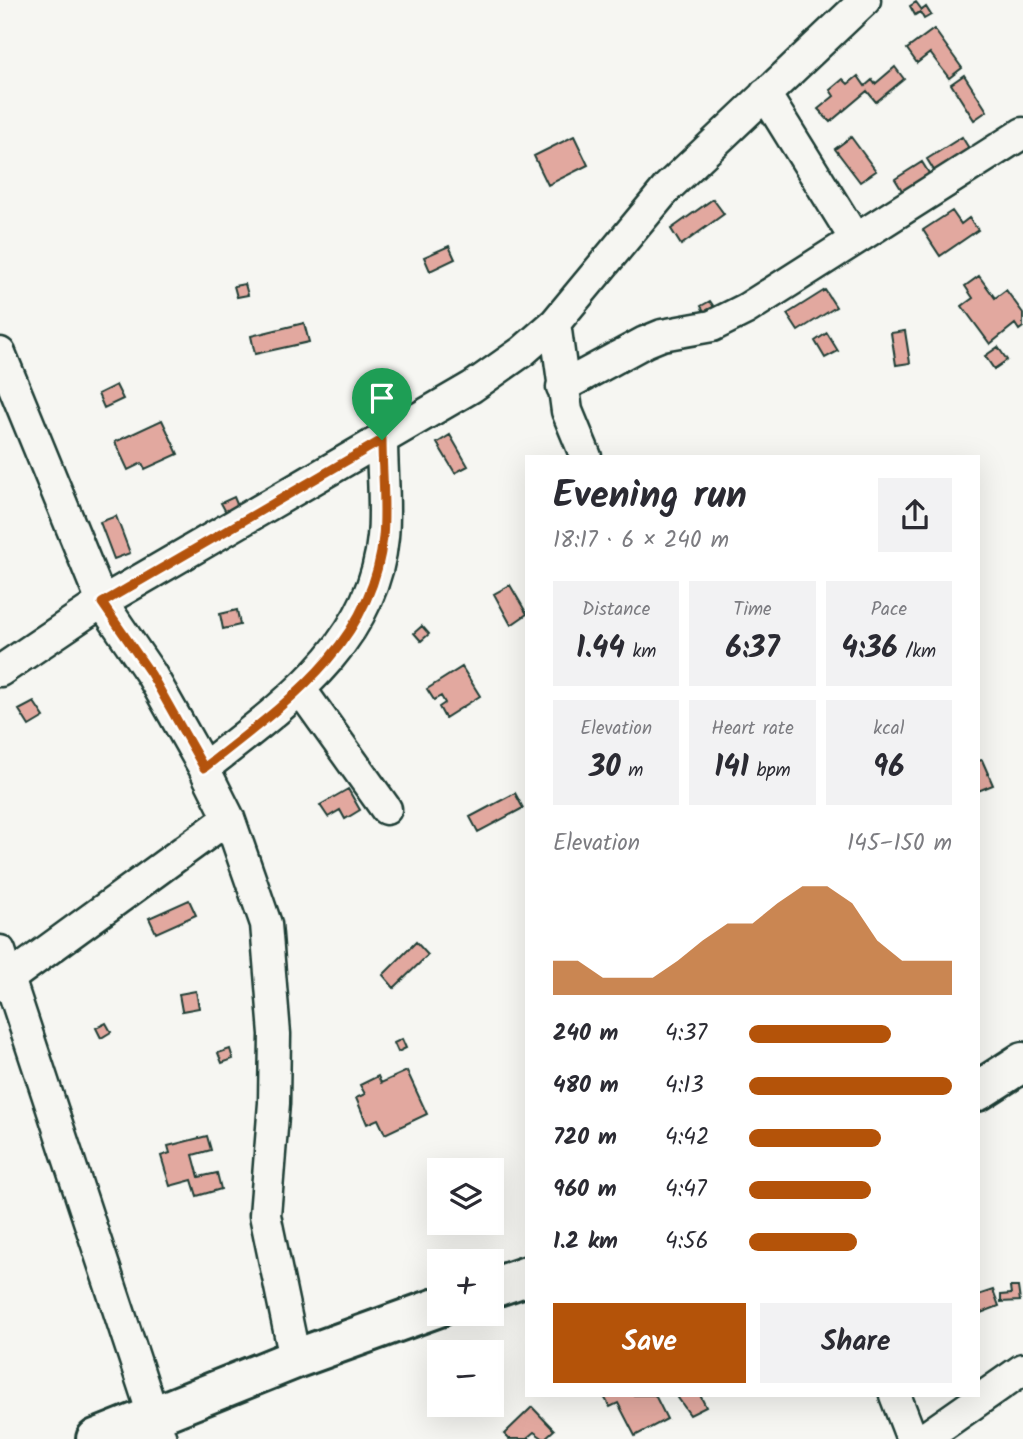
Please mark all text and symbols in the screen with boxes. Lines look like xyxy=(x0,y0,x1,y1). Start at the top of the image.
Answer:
pin xyxy=(352,368,412,440)
icon: arrive xyxy=(363,379,401,417)
text: Evening run xyxy=(553,467,747,527)
button: share xyxy=(878,478,952,552)
text: 18:17 · 6 × 240 m xyxy=(553,523,729,559)
text: Distance xyxy=(582,595,650,625)
text: Time xyxy=(733,595,772,625)
text: Pace xyxy=(871,595,907,625)
text: 1.44 xyxy=(576,625,625,673)
text: 6:37 xyxy=(725,625,780,673)
text: 4:36 xyxy=(841,625,898,673)
text: km xyxy=(625,637,656,667)
text: /km xyxy=(898,637,936,667)
text: Elevation xyxy=(580,714,652,744)
text: Heart rate xyxy=(711,714,794,744)
text: kcal xyxy=(873,714,904,744)
text: 30 xyxy=(589,744,621,792)
text: 141 xyxy=(714,744,749,792)
text: 96 xyxy=(873,744,905,792)
text: m xyxy=(621,756,643,786)
text: bpm xyxy=(749,756,791,786)
text: Elevation xyxy=(553,826,640,862)
text: 145–150 m xyxy=(847,826,952,862)
text: 240 m xyxy=(553,1016,618,1052)
text: 4:37 xyxy=(665,1016,707,1052)
text: 480 m xyxy=(553,1068,619,1104)
text: 4:13 xyxy=(665,1068,704,1104)
text: 720 m xyxy=(553,1120,617,1156)
text: 4:42 xyxy=(665,1120,709,1156)
map controls xyxy=(427,1158,504,1417)
button: layers xyxy=(427,1158,504,1235)
text: 960 m xyxy=(553,1172,617,1208)
text: 4:47 xyxy=(665,1172,707,1208)
text: 1.2 km xyxy=(553,1224,618,1260)
text: 4:56 xyxy=(665,1224,708,1260)
button: + xyxy=(427,1249,504,1326)
button: Save xyxy=(553,1303,746,1383)
button: Share xyxy=(760,1303,952,1383)
button: − xyxy=(427,1340,504,1417)

